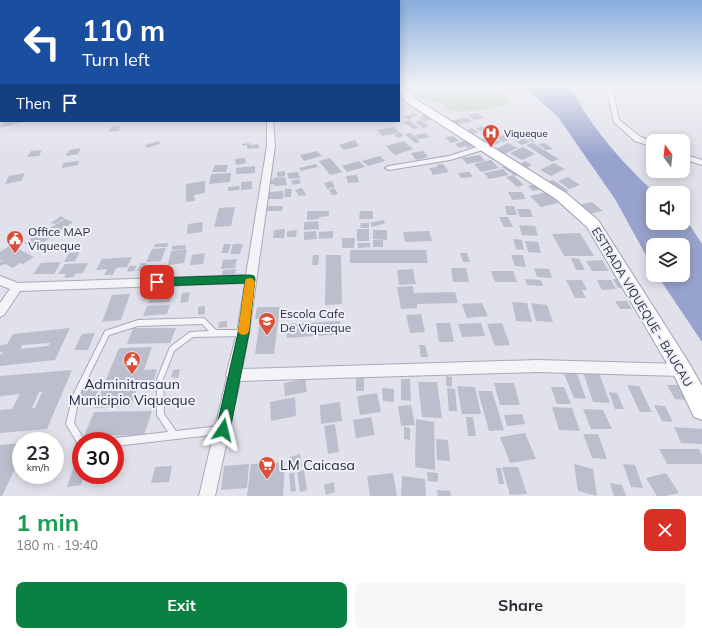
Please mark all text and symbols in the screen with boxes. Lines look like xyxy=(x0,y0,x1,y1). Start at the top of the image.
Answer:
text: 110 m xyxy=(82,13,165,48)
icon: left xyxy=(16,16,68,68)
text: Turn left xyxy=(82,48,150,71)
icon: arrive xyxy=(59,92,81,114)
text: Then xyxy=(16,94,51,113)
hospital icon: Viqueque xyxy=(481,123,501,148)
place label: Viqueque xyxy=(504,127,548,140)
north arrow xyxy=(646,134,690,178)
map controls xyxy=(646,134,690,282)
button: sound xyxy=(646,186,690,230)
place label: Office MAP Viqueque xyxy=(28,224,91,253)
street label: ESTRADA VIQUEQUE - BAUCAU xyxy=(589,224,696,389)
public building icon: Office MAP Viqueque xyxy=(5,229,25,254)
button: layers xyxy=(646,238,690,282)
pin xyxy=(140,265,174,299)
icon: arrive xyxy=(146,271,168,293)
place label: Escola Cafe De Viqueque xyxy=(280,306,351,335)
school or university icon: Escola Cafe De Viqueque xyxy=(257,311,277,336)
public building icon: Adminitrasaun Municipio Viqueque xyxy=(122,350,142,375)
place label: Adminitrasaun Municipio Viqueque xyxy=(69,375,195,409)
position arrow xyxy=(202,409,244,451)
speed limit sign: 30 xyxy=(72,432,124,484)
text: 23 xyxy=(26,440,50,465)
supermarket icon: LM Caicasa xyxy=(257,455,277,480)
place label: LM Caicasa xyxy=(280,456,355,474)
text: km/h xyxy=(27,461,49,474)
text: 1 min xyxy=(16,507,79,537)
button: close xyxy=(644,509,686,551)
text: 180 m · 19:40 xyxy=(16,537,98,553)
button: Exit xyxy=(16,582,347,628)
button: Share xyxy=(355,582,686,628)

